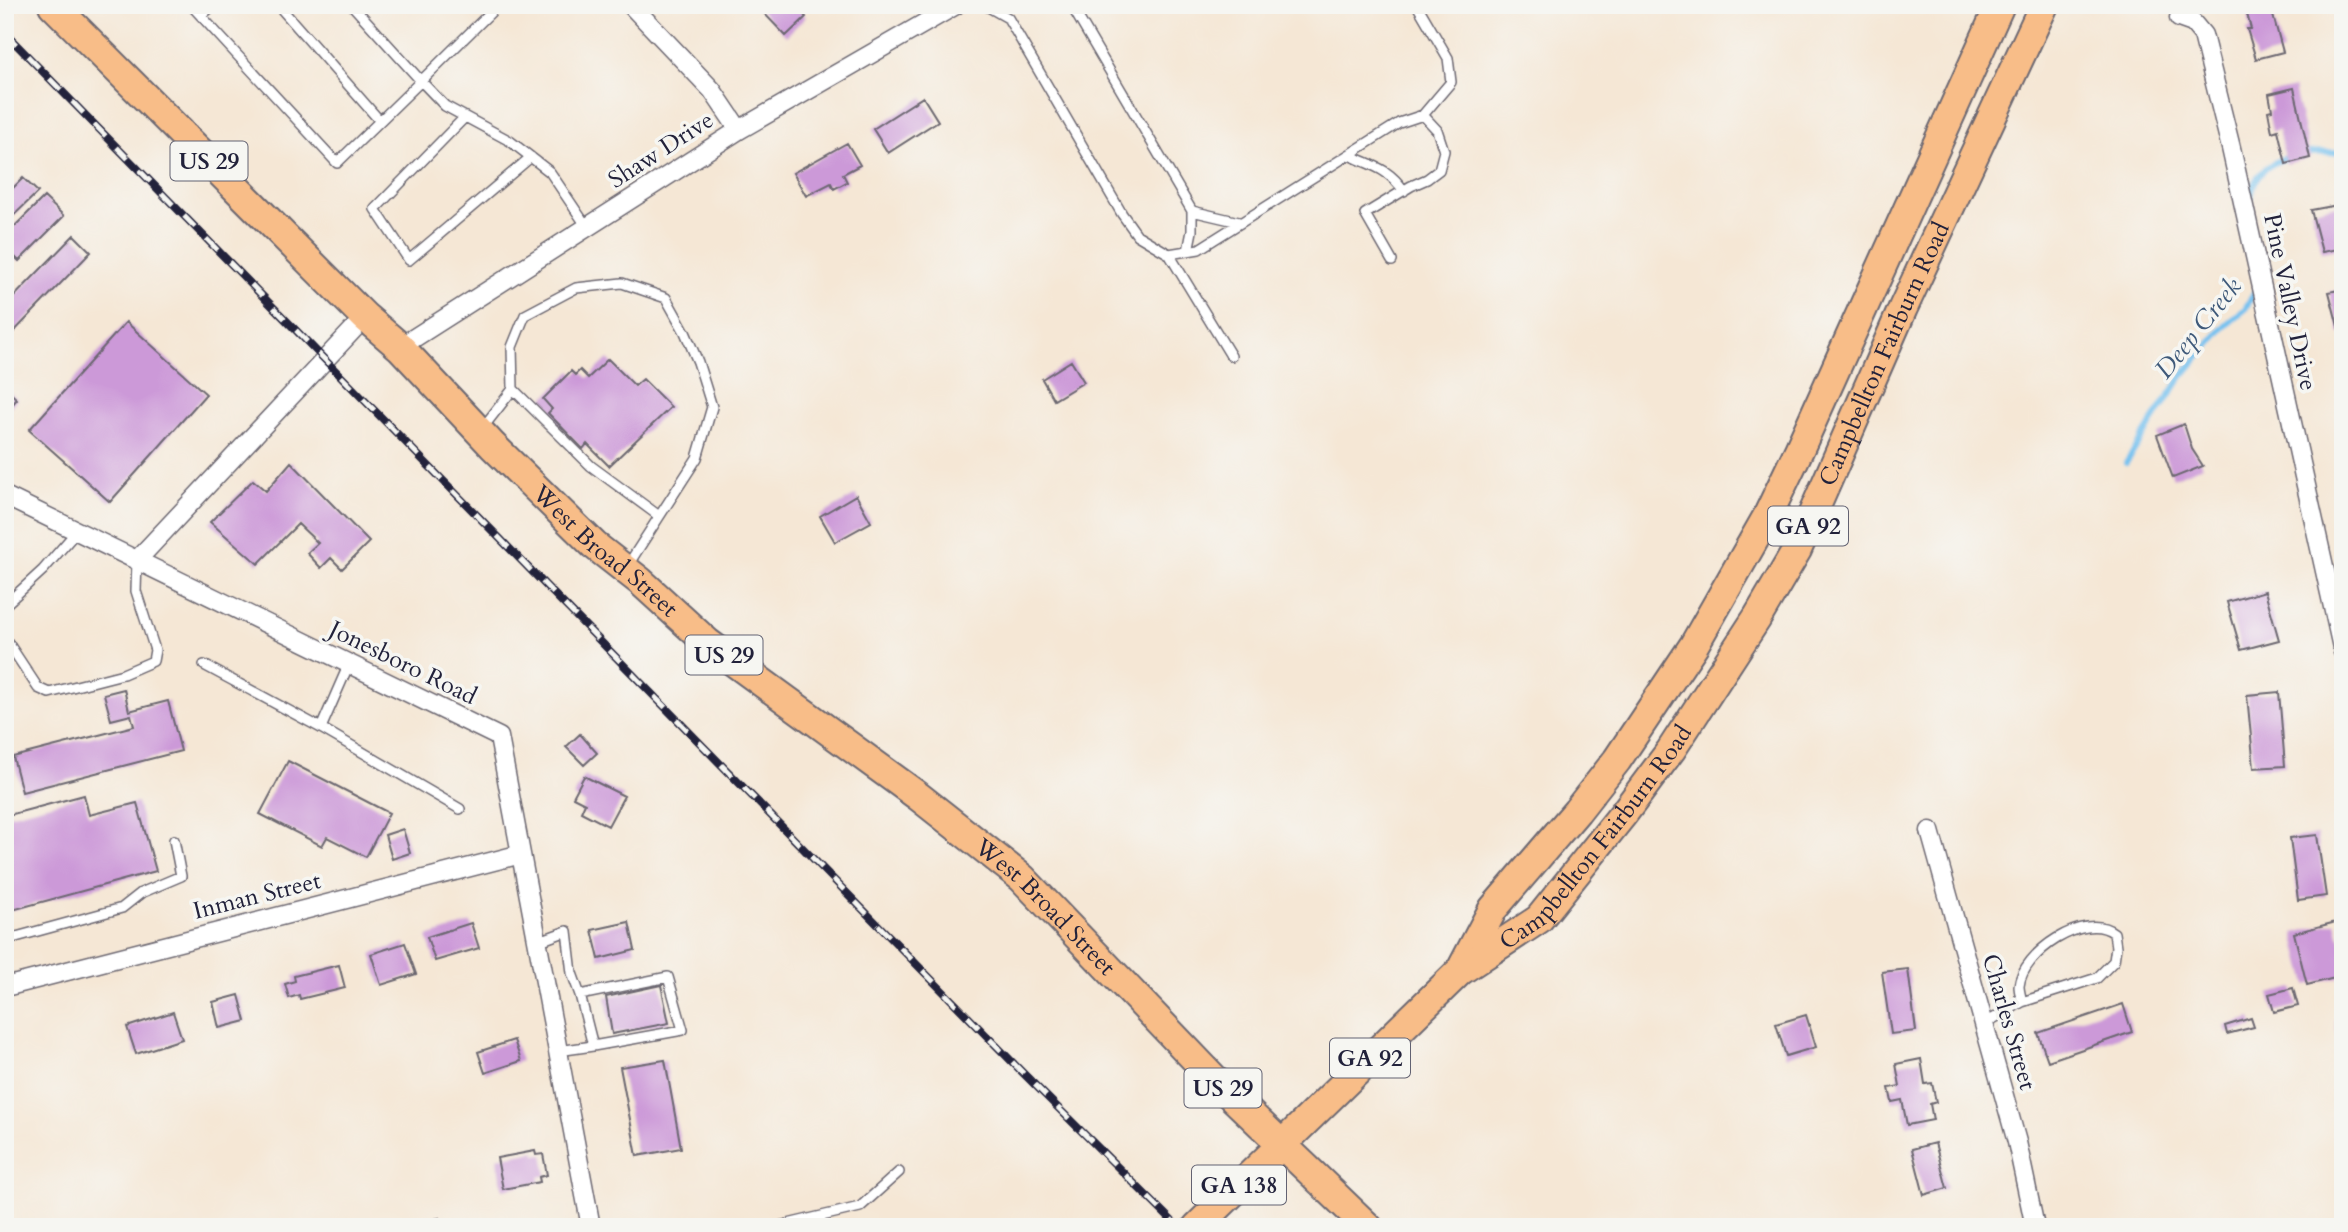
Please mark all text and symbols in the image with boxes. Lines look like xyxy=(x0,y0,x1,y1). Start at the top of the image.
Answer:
street label: Shaw Drive xyxy=(602,104,720,196)
road number: US 29 xyxy=(170,142,248,180)
street label: Pine Valley Drive xyxy=(2255,210,2325,394)
street label: Campbellton Fairburn Road xyxy=(1811,216,1957,491)
water label: Deep Creek xyxy=(2147,270,2250,386)
street label: West Broad Street xyxy=(525,476,686,625)
road number: GA 92 xyxy=(1768,506,1848,546)
street label: Jonesboro Road xyxy=(321,612,483,713)
road number: US 29 xyxy=(686,636,762,674)
street label: Campbellton Fairburn Road xyxy=(1493,718,1700,957)
street label: West Broad Street xyxy=(967,830,1124,983)
street label: Inman Street xyxy=(190,864,325,928)
street label: Charles Street xyxy=(1974,950,2044,1094)
road number: GA 92 xyxy=(1330,1038,1410,1078)
road number: US 29 xyxy=(1184,1068,1262,1107)
road number: GA 138 xyxy=(1192,1166,1286,1204)

